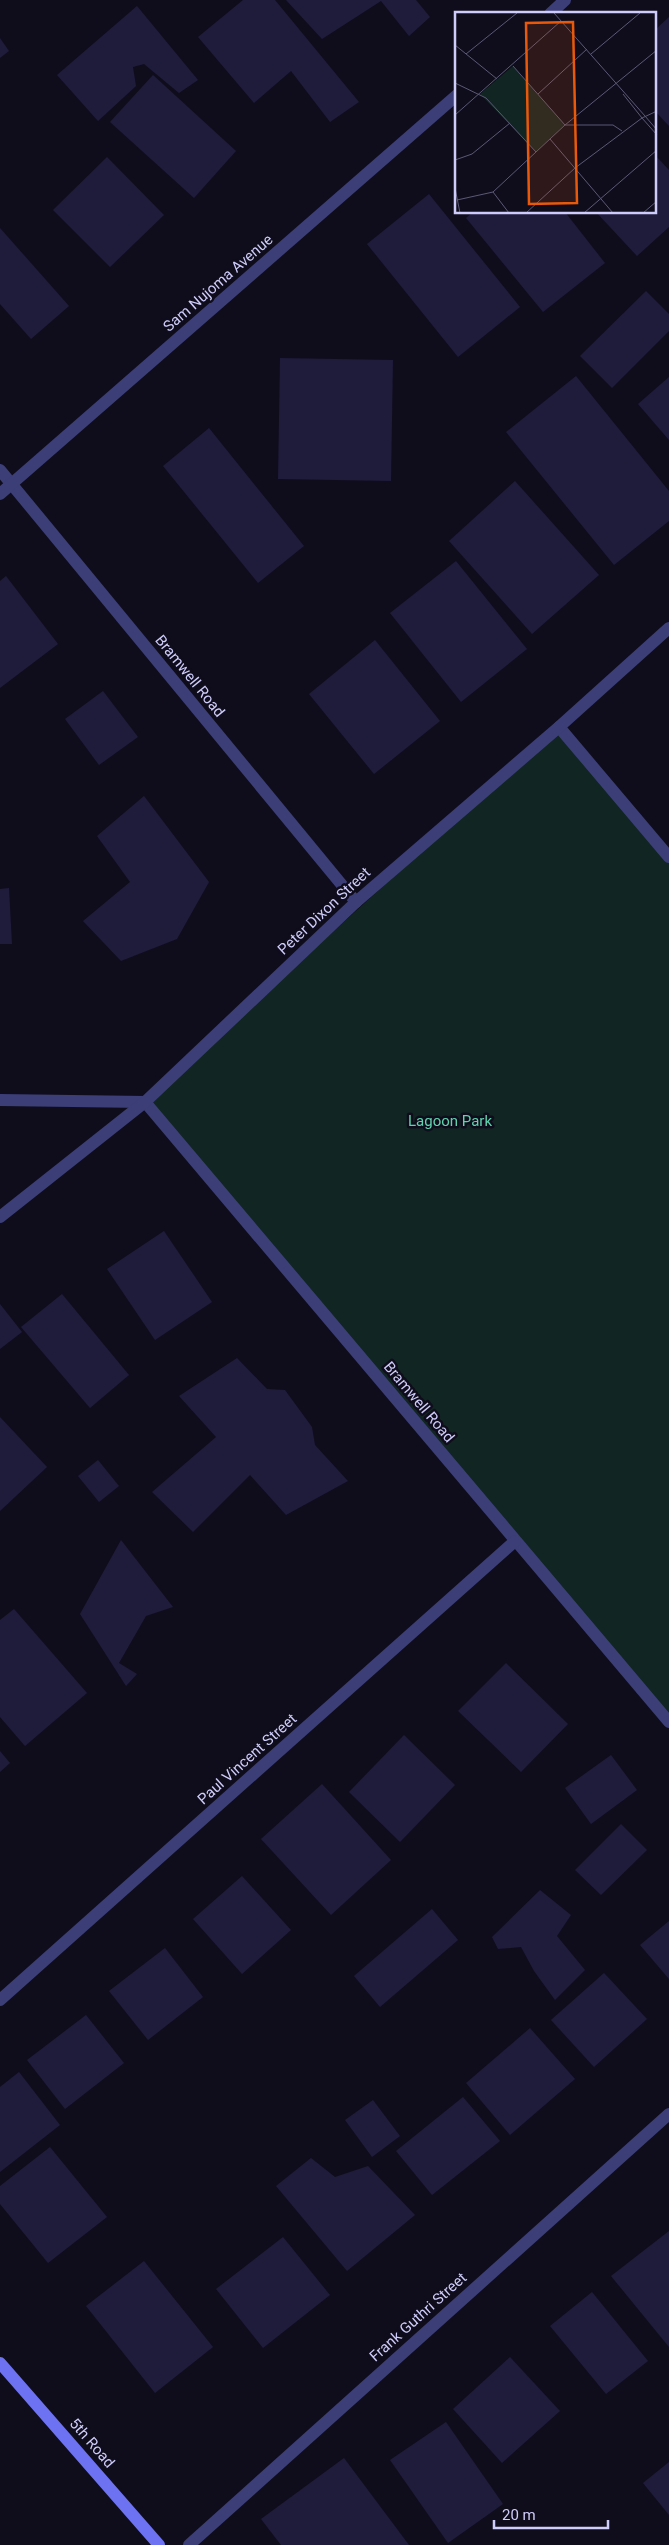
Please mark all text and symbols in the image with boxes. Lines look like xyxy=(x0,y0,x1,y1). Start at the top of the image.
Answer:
inset map xyxy=(455,12,656,214)
street label: Sam Nujoma Avenue xyxy=(160,231,276,335)
street label: Bramwell Road xyxy=(152,631,228,721)
street label: Peter Dixon Street xyxy=(274,863,374,958)
park label: Lagoon Park xyxy=(408,1112,492,1130)
street label: Bramwell Road xyxy=(380,1358,458,1446)
street label: Paul Vincent Street xyxy=(194,1710,300,1808)
street label: Frank Guthri Street xyxy=(366,2269,470,2365)
street label: 5th Road xyxy=(66,2415,118,2471)
scale bar xyxy=(494,2498,608,2530)
text: 20 m xyxy=(502,2506,536,2524)

